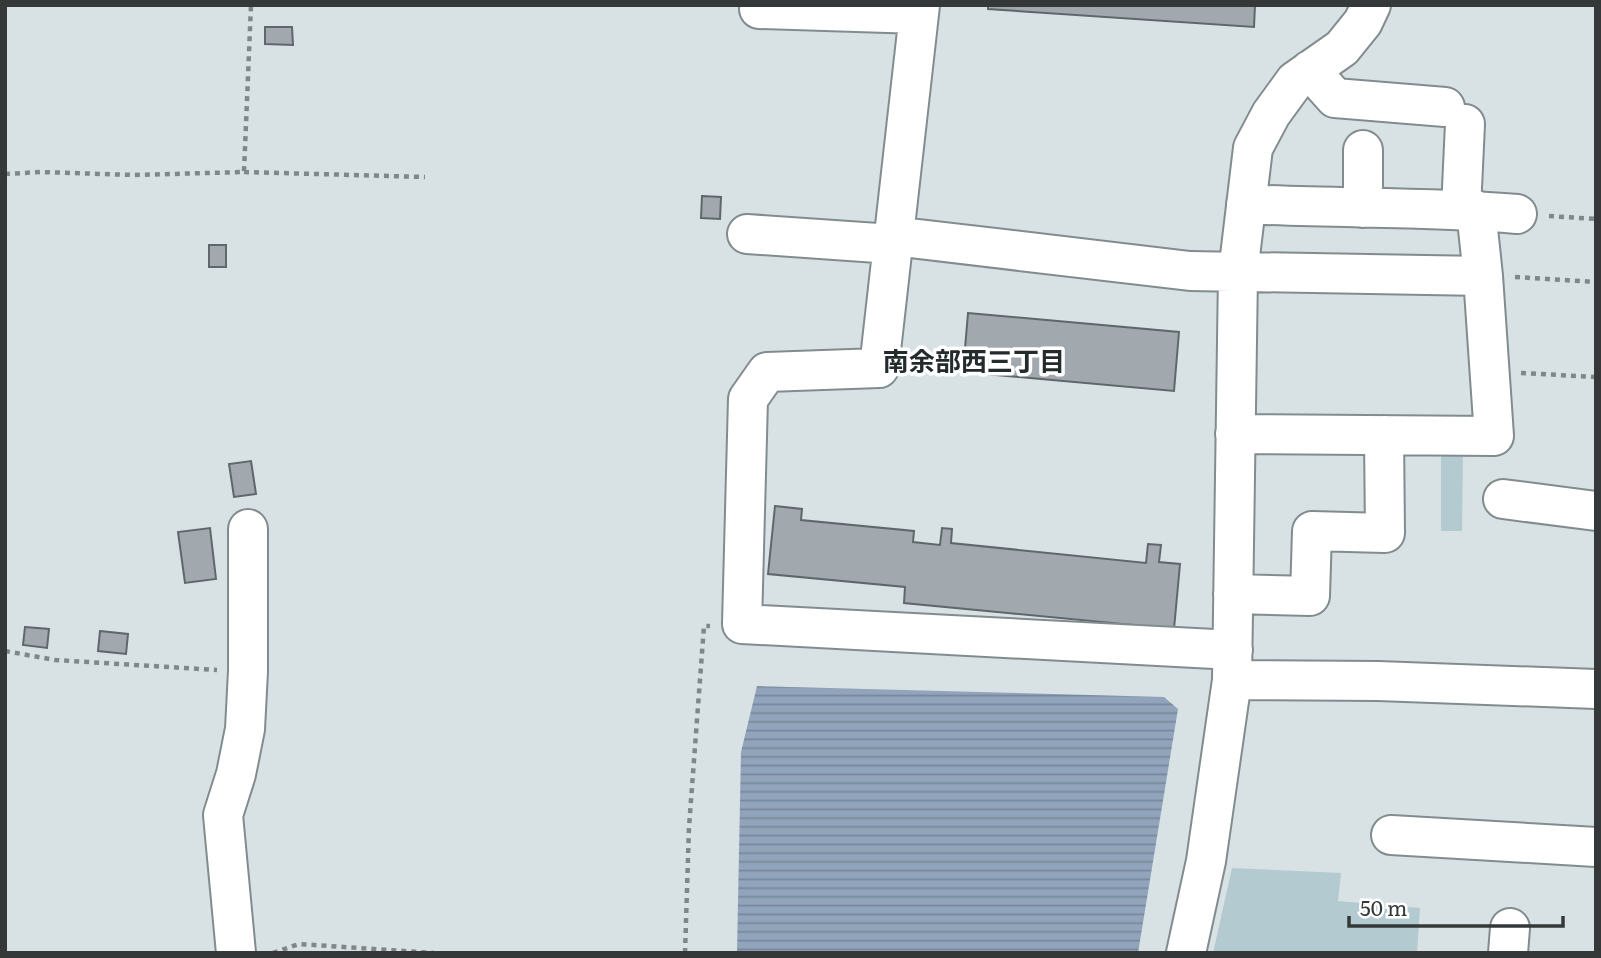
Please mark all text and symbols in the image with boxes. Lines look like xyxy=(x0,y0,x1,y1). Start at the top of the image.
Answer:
district label: 南余部西三丁目 xyxy=(883,340,1065,379)
scale bar xyxy=(1349,884,1562,928)
text: 50 m xyxy=(1360,891,1407,922)

